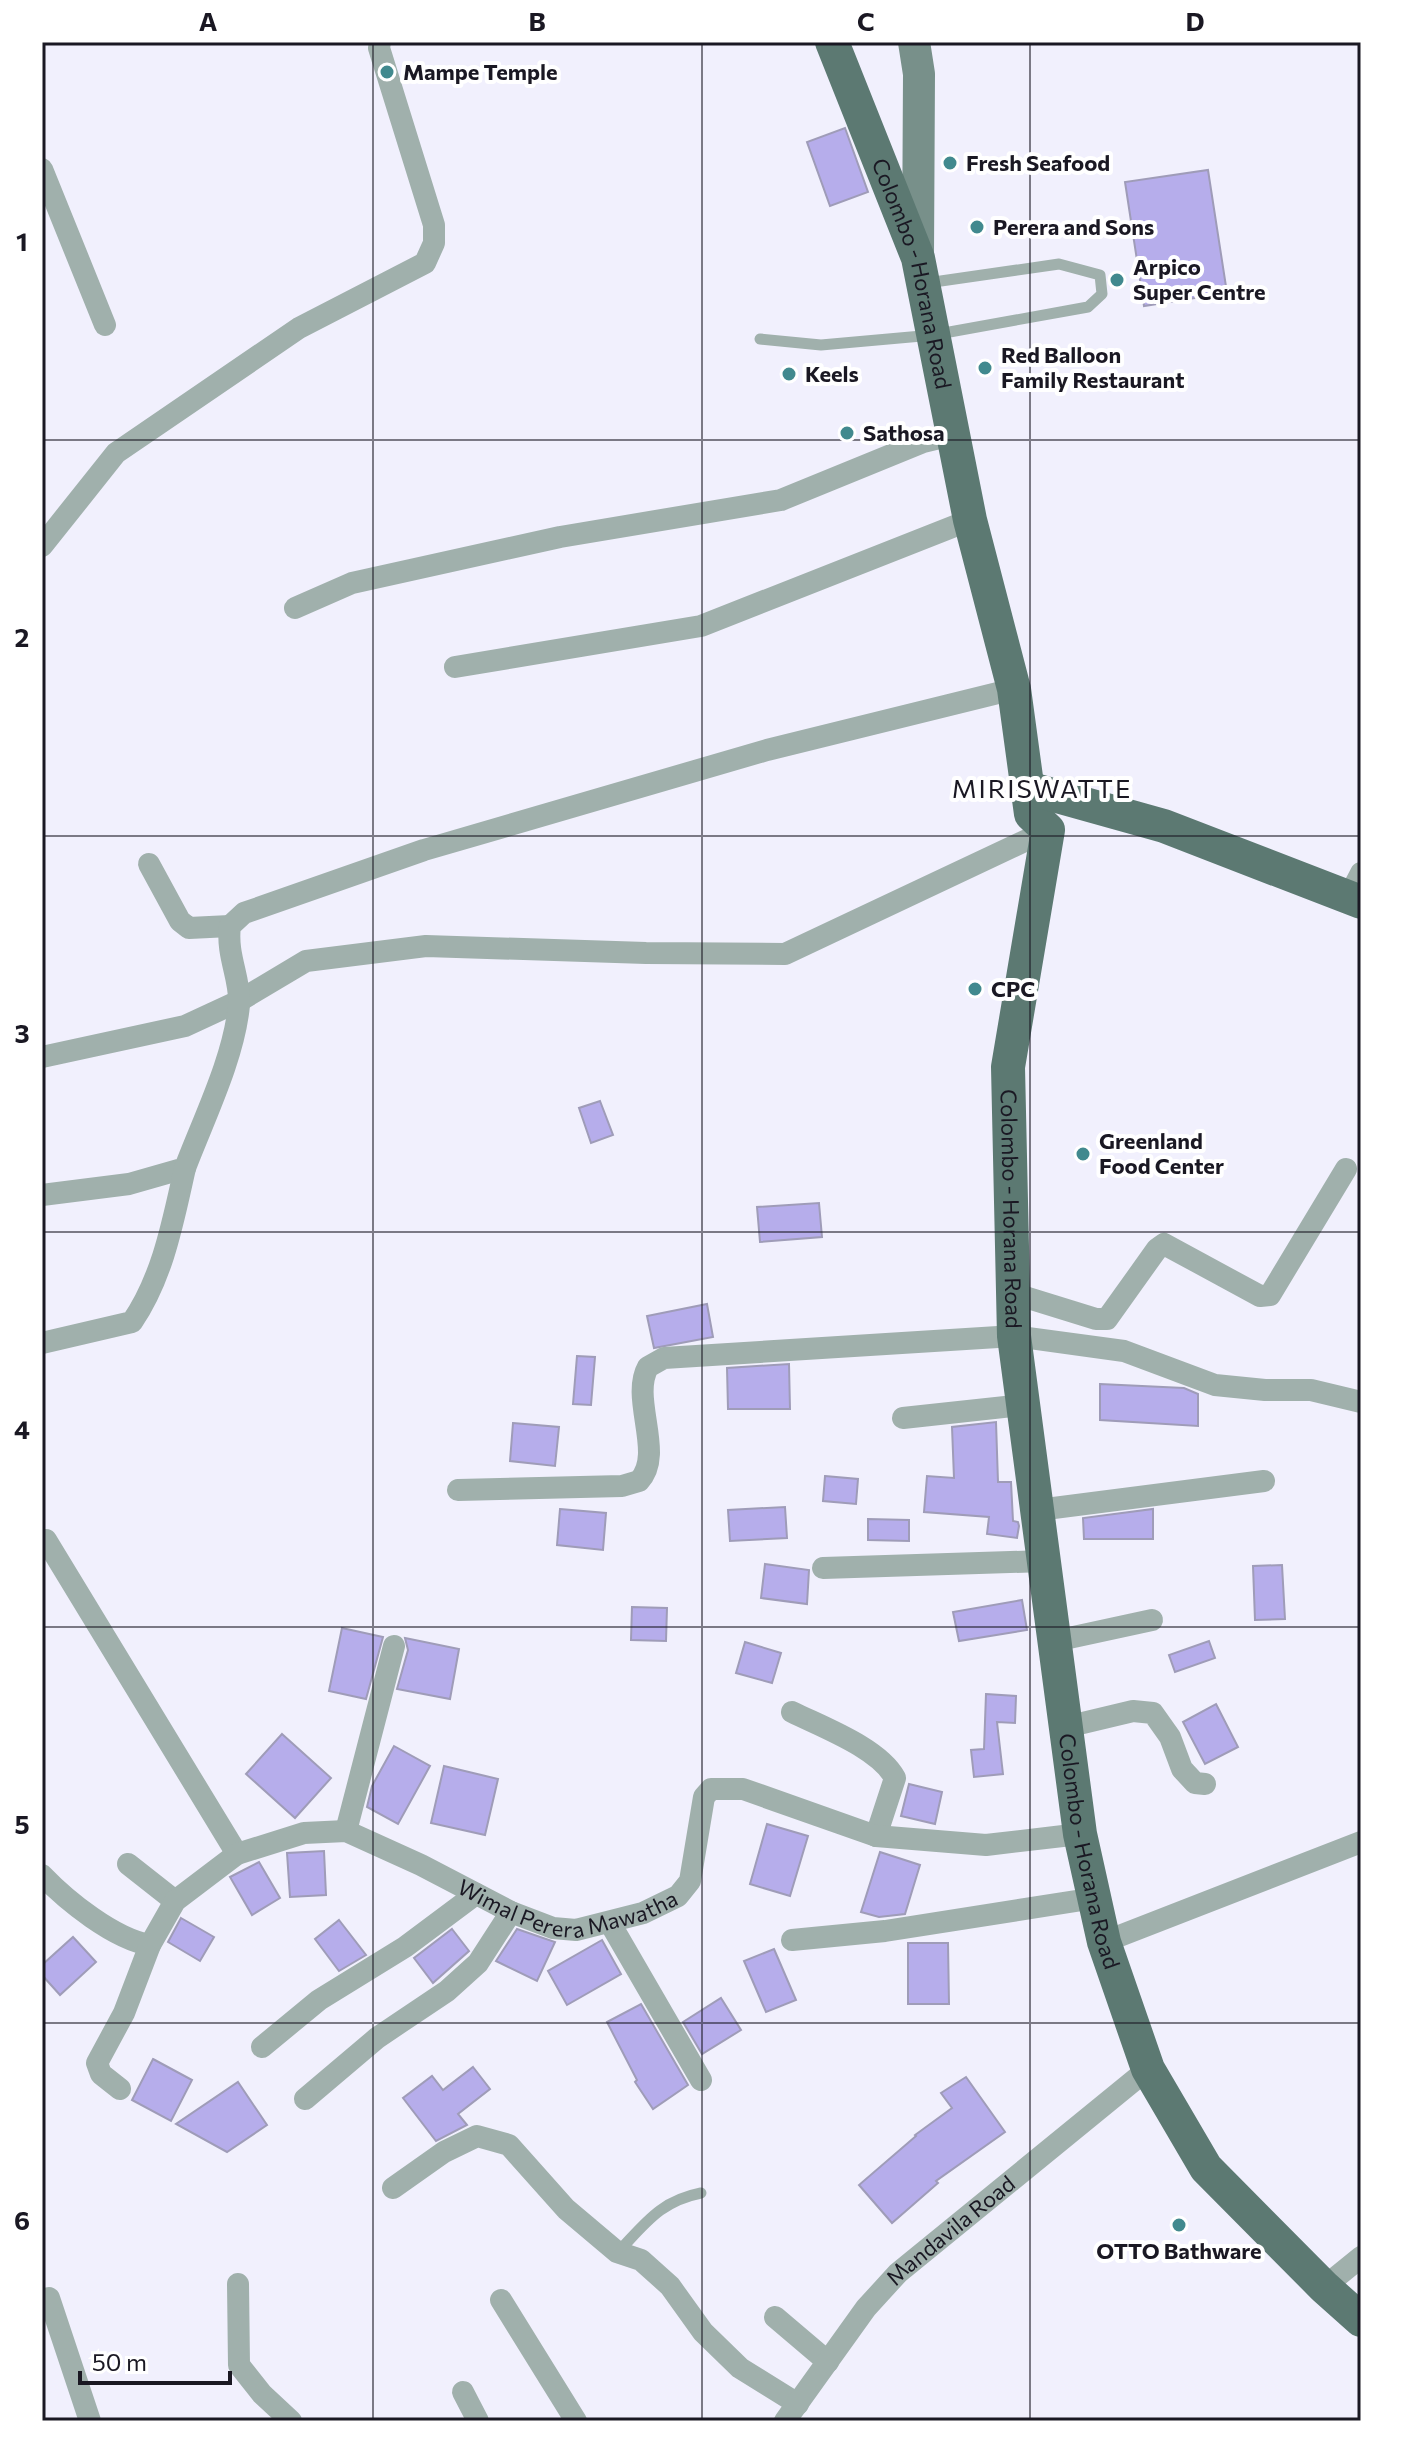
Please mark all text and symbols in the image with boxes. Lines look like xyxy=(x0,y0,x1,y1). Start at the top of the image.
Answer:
text: A xyxy=(199,5,218,36)
text: B xyxy=(528,5,546,36)
text: C xyxy=(857,5,875,36)
text: D xyxy=(1185,5,1205,36)
place label: Mampe Temple xyxy=(403,58,558,85)
marker: Mampe Temple xyxy=(378,63,396,81)
place label: Fresh Seafood xyxy=(966,149,1110,176)
street label: Colombo - Horana Road xyxy=(867,154,958,391)
marker: Fresh Seafood xyxy=(941,154,959,172)
place label: Perera and Sons xyxy=(993,213,1154,240)
marker: Perera and Sons xyxy=(968,218,986,236)
text: 1 xyxy=(16,225,28,256)
place label: Arpico Super Centre xyxy=(1133,253,1266,305)
marker: Arpico Super Centre xyxy=(1108,271,1126,289)
place label: Red Balloon Family Restaurant xyxy=(1001,341,1184,393)
marker: Red Balloon Family Restaurant xyxy=(976,359,994,377)
place label: Keels xyxy=(805,360,859,387)
marker: Keels xyxy=(780,365,798,383)
place label: Sathosa xyxy=(863,419,945,446)
marker: Sathosa xyxy=(838,424,856,442)
text: 2 xyxy=(15,621,29,652)
district label: MIRISWATTE xyxy=(952,772,1132,803)
place label: CPC xyxy=(991,975,1035,1002)
marker: CPC xyxy=(966,980,984,998)
text: 3 xyxy=(14,1017,30,1048)
street label: Colombo - Horana Road xyxy=(995,1089,1028,1329)
place label: Greenland Food Center xyxy=(1099,1127,1224,1179)
marker: Greenland Food Center xyxy=(1074,1145,1092,1163)
text: 4 xyxy=(14,1413,30,1444)
street label: Colombo - Horana Road xyxy=(1054,1732,1126,1972)
text: 5 xyxy=(14,1808,30,1839)
street label: Wimal Perera Mawatha xyxy=(451,1868,683,1902)
text: Wimal Perera Mawatha xyxy=(453,1873,682,1944)
street label: Mandavila Road xyxy=(880,2169,1020,2290)
text: 6 xyxy=(14,2204,30,2235)
marker: OTTO Bathware xyxy=(1170,2216,1188,2234)
place label: OTTO Bathware xyxy=(1096,2237,1262,2264)
scale bar xyxy=(80,2335,230,2385)
text: 50 m xyxy=(92,2347,147,2376)

